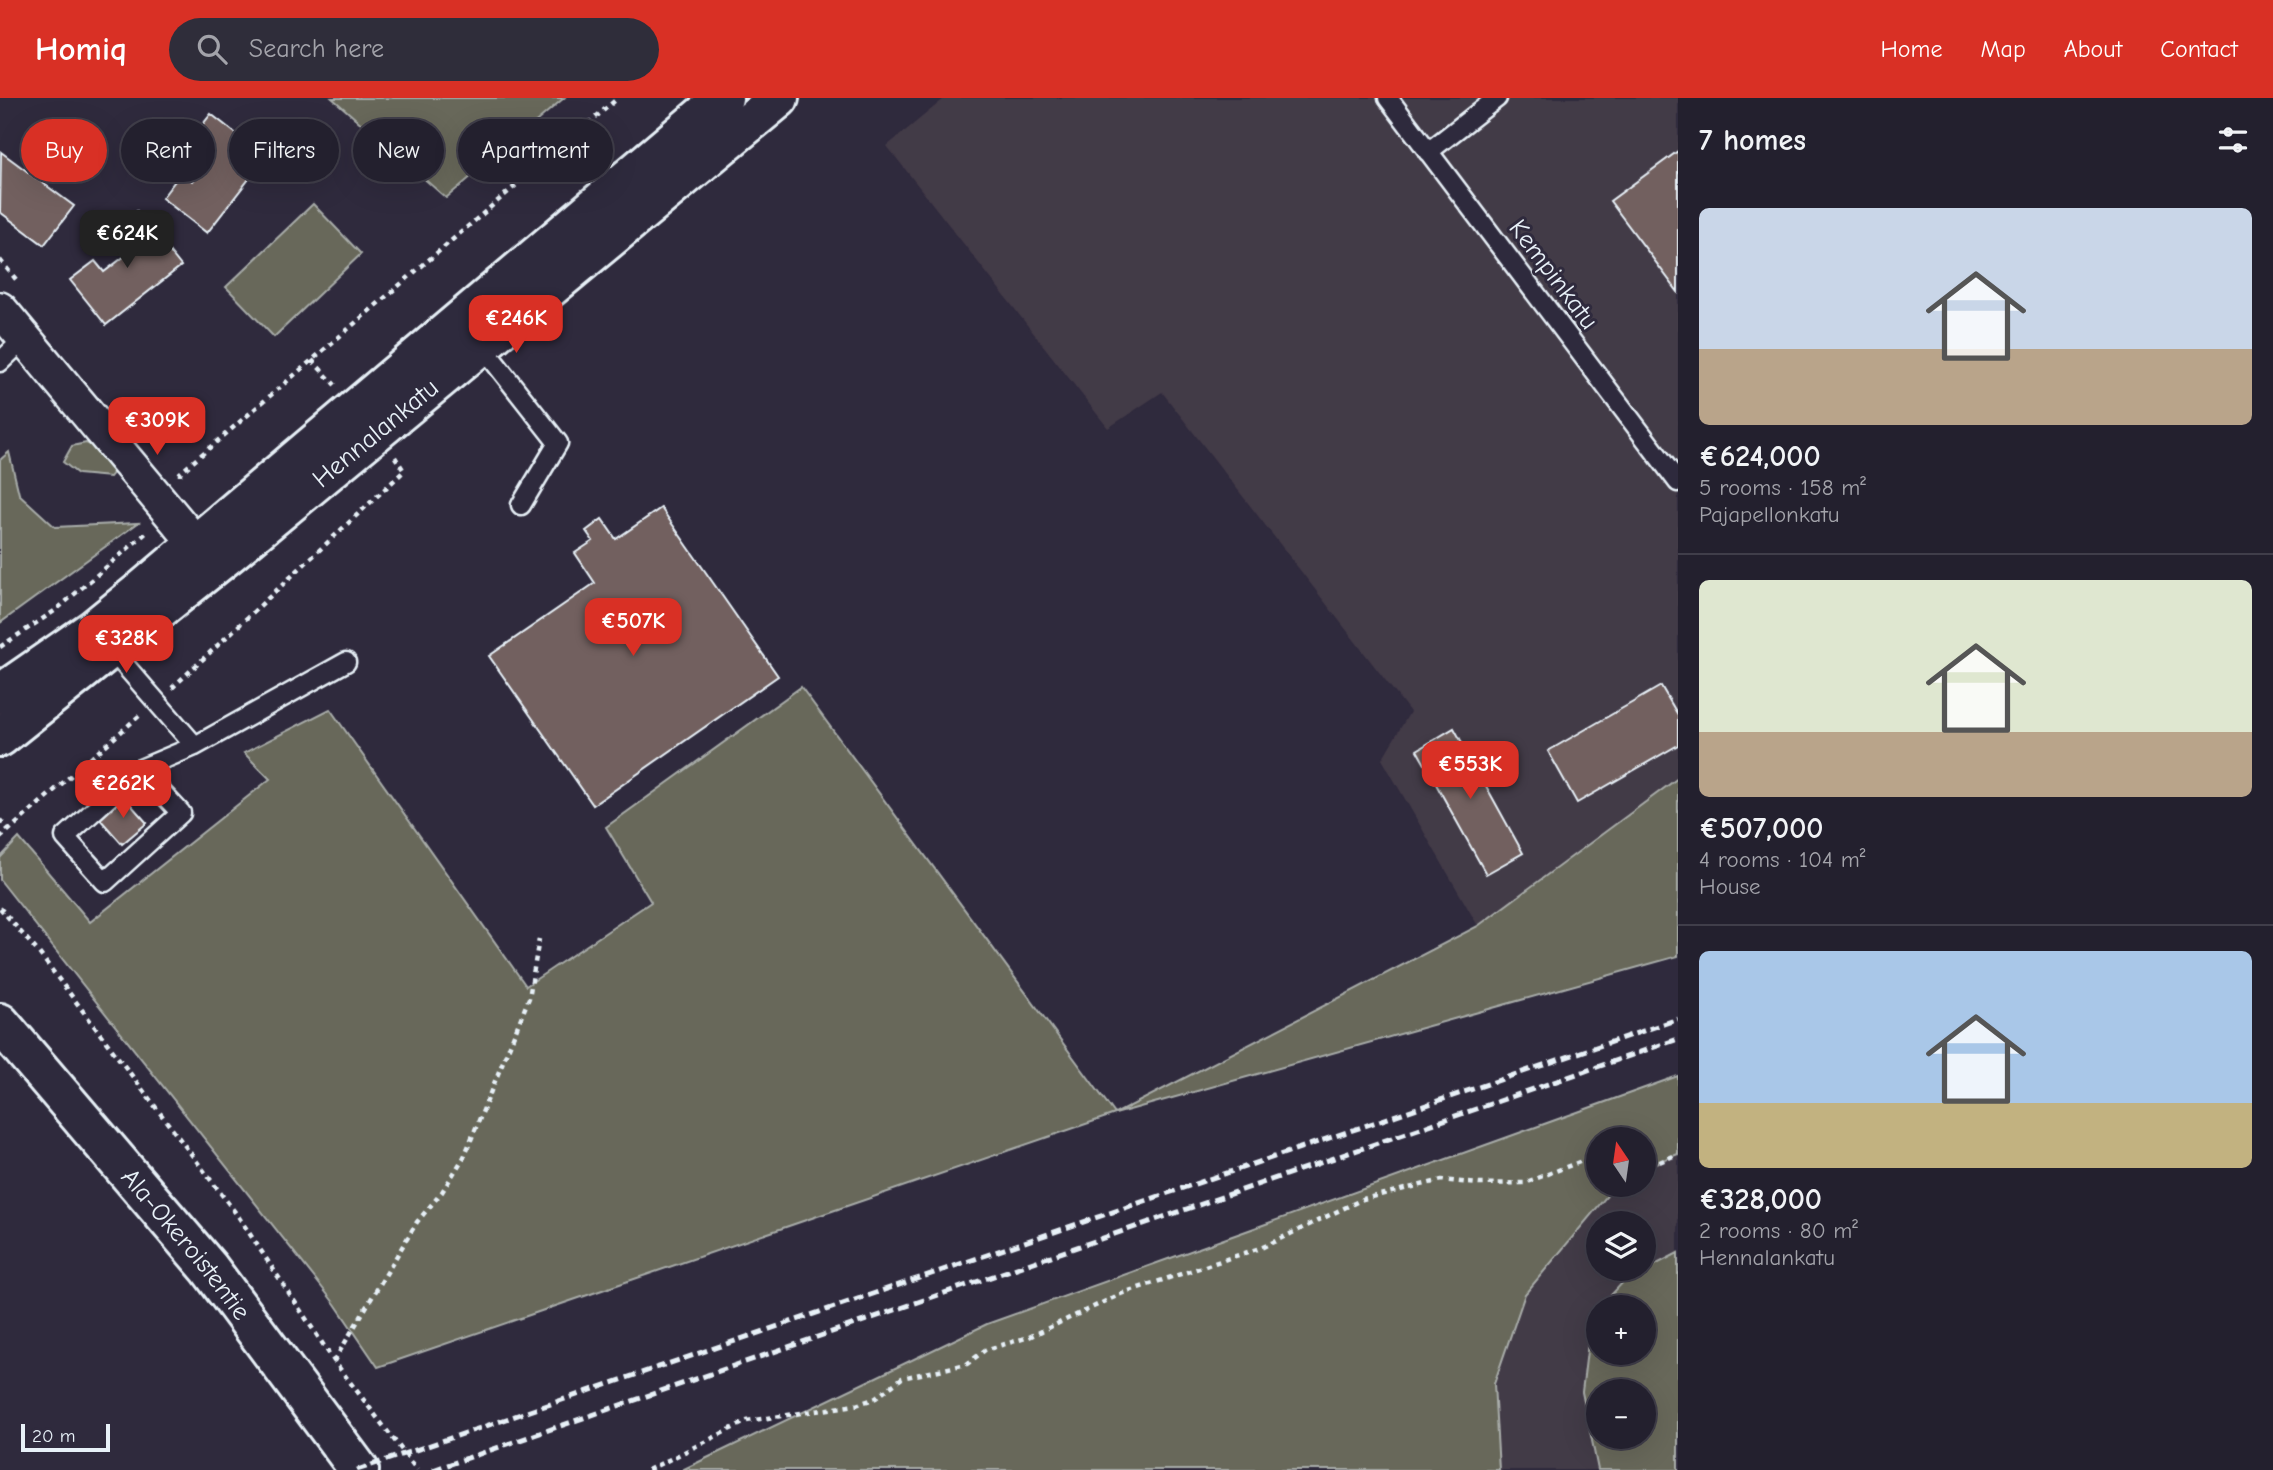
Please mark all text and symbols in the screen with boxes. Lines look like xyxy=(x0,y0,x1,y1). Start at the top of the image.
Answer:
search box xyxy=(169,18,659,81)
text: Homiq xyxy=(35,30,127,68)
icon: search xyxy=(193,30,231,68)
text: Search here xyxy=(249,34,384,64)
text: Home xyxy=(1881,35,1942,63)
text: Map xyxy=(1980,35,2026,63)
text: About xyxy=(2064,35,2122,63)
text: Contact xyxy=(2160,35,2238,63)
chip: Buy xyxy=(21,119,107,182)
chip: Rent xyxy=(121,119,215,182)
chip: Filters xyxy=(229,119,339,182)
chip: New xyxy=(353,119,444,182)
chip: Apartment xyxy=(458,119,613,182)
icon: filters xyxy=(2214,121,2252,159)
text: 7 homes xyxy=(1699,123,1806,158)
pin: €624K xyxy=(78,211,176,270)
street label: Kempinkatu xyxy=(1502,214,1604,335)
text: €624K xyxy=(96,219,158,246)
icon: home xyxy=(1913,253,2039,379)
pin: €246K xyxy=(467,296,565,355)
text: €246K xyxy=(485,304,547,331)
street label: Hennalankatu xyxy=(307,373,444,494)
pin: €309K xyxy=(108,398,206,457)
text: €309K xyxy=(124,406,190,433)
text: €624,000 xyxy=(1699,439,1821,474)
text: 5 rooms · 158 m² xyxy=(1699,474,1866,501)
text: Pajapellonkatu xyxy=(1699,501,1840,528)
pin: €507K xyxy=(584,598,682,658)
text: €507K xyxy=(601,607,665,634)
pin: €328K xyxy=(77,616,175,675)
text: €328K xyxy=(94,624,158,651)
icon: home xyxy=(1913,625,2039,751)
pin: €553K xyxy=(1421,742,1519,801)
text: €553K xyxy=(1438,750,1502,777)
pin: €262K xyxy=(74,760,172,820)
text: €262K xyxy=(91,769,155,796)
text: €507,000 xyxy=(1699,811,1823,846)
text: 4 rooms · 104 m² xyxy=(1699,846,1866,873)
text: House xyxy=(1699,873,1761,900)
icon: home xyxy=(1913,996,2039,1122)
north arrow xyxy=(1586,1127,1656,1197)
map controls xyxy=(1586,1127,1656,1449)
street label: Ala-Okeroistentie xyxy=(115,1163,256,1326)
text: €328,000 xyxy=(1699,1182,1822,1217)
button: layers xyxy=(1586,1211,1656,1281)
text: 2 rooms · 80 m² xyxy=(1699,1217,1858,1244)
text: Hennalankatu xyxy=(1699,1244,1835,1271)
button: + xyxy=(1586,1295,1656,1365)
button: − xyxy=(1586,1379,1656,1449)
scale bar xyxy=(21,1421,110,1453)
text: 20 m xyxy=(32,1425,76,1447)

